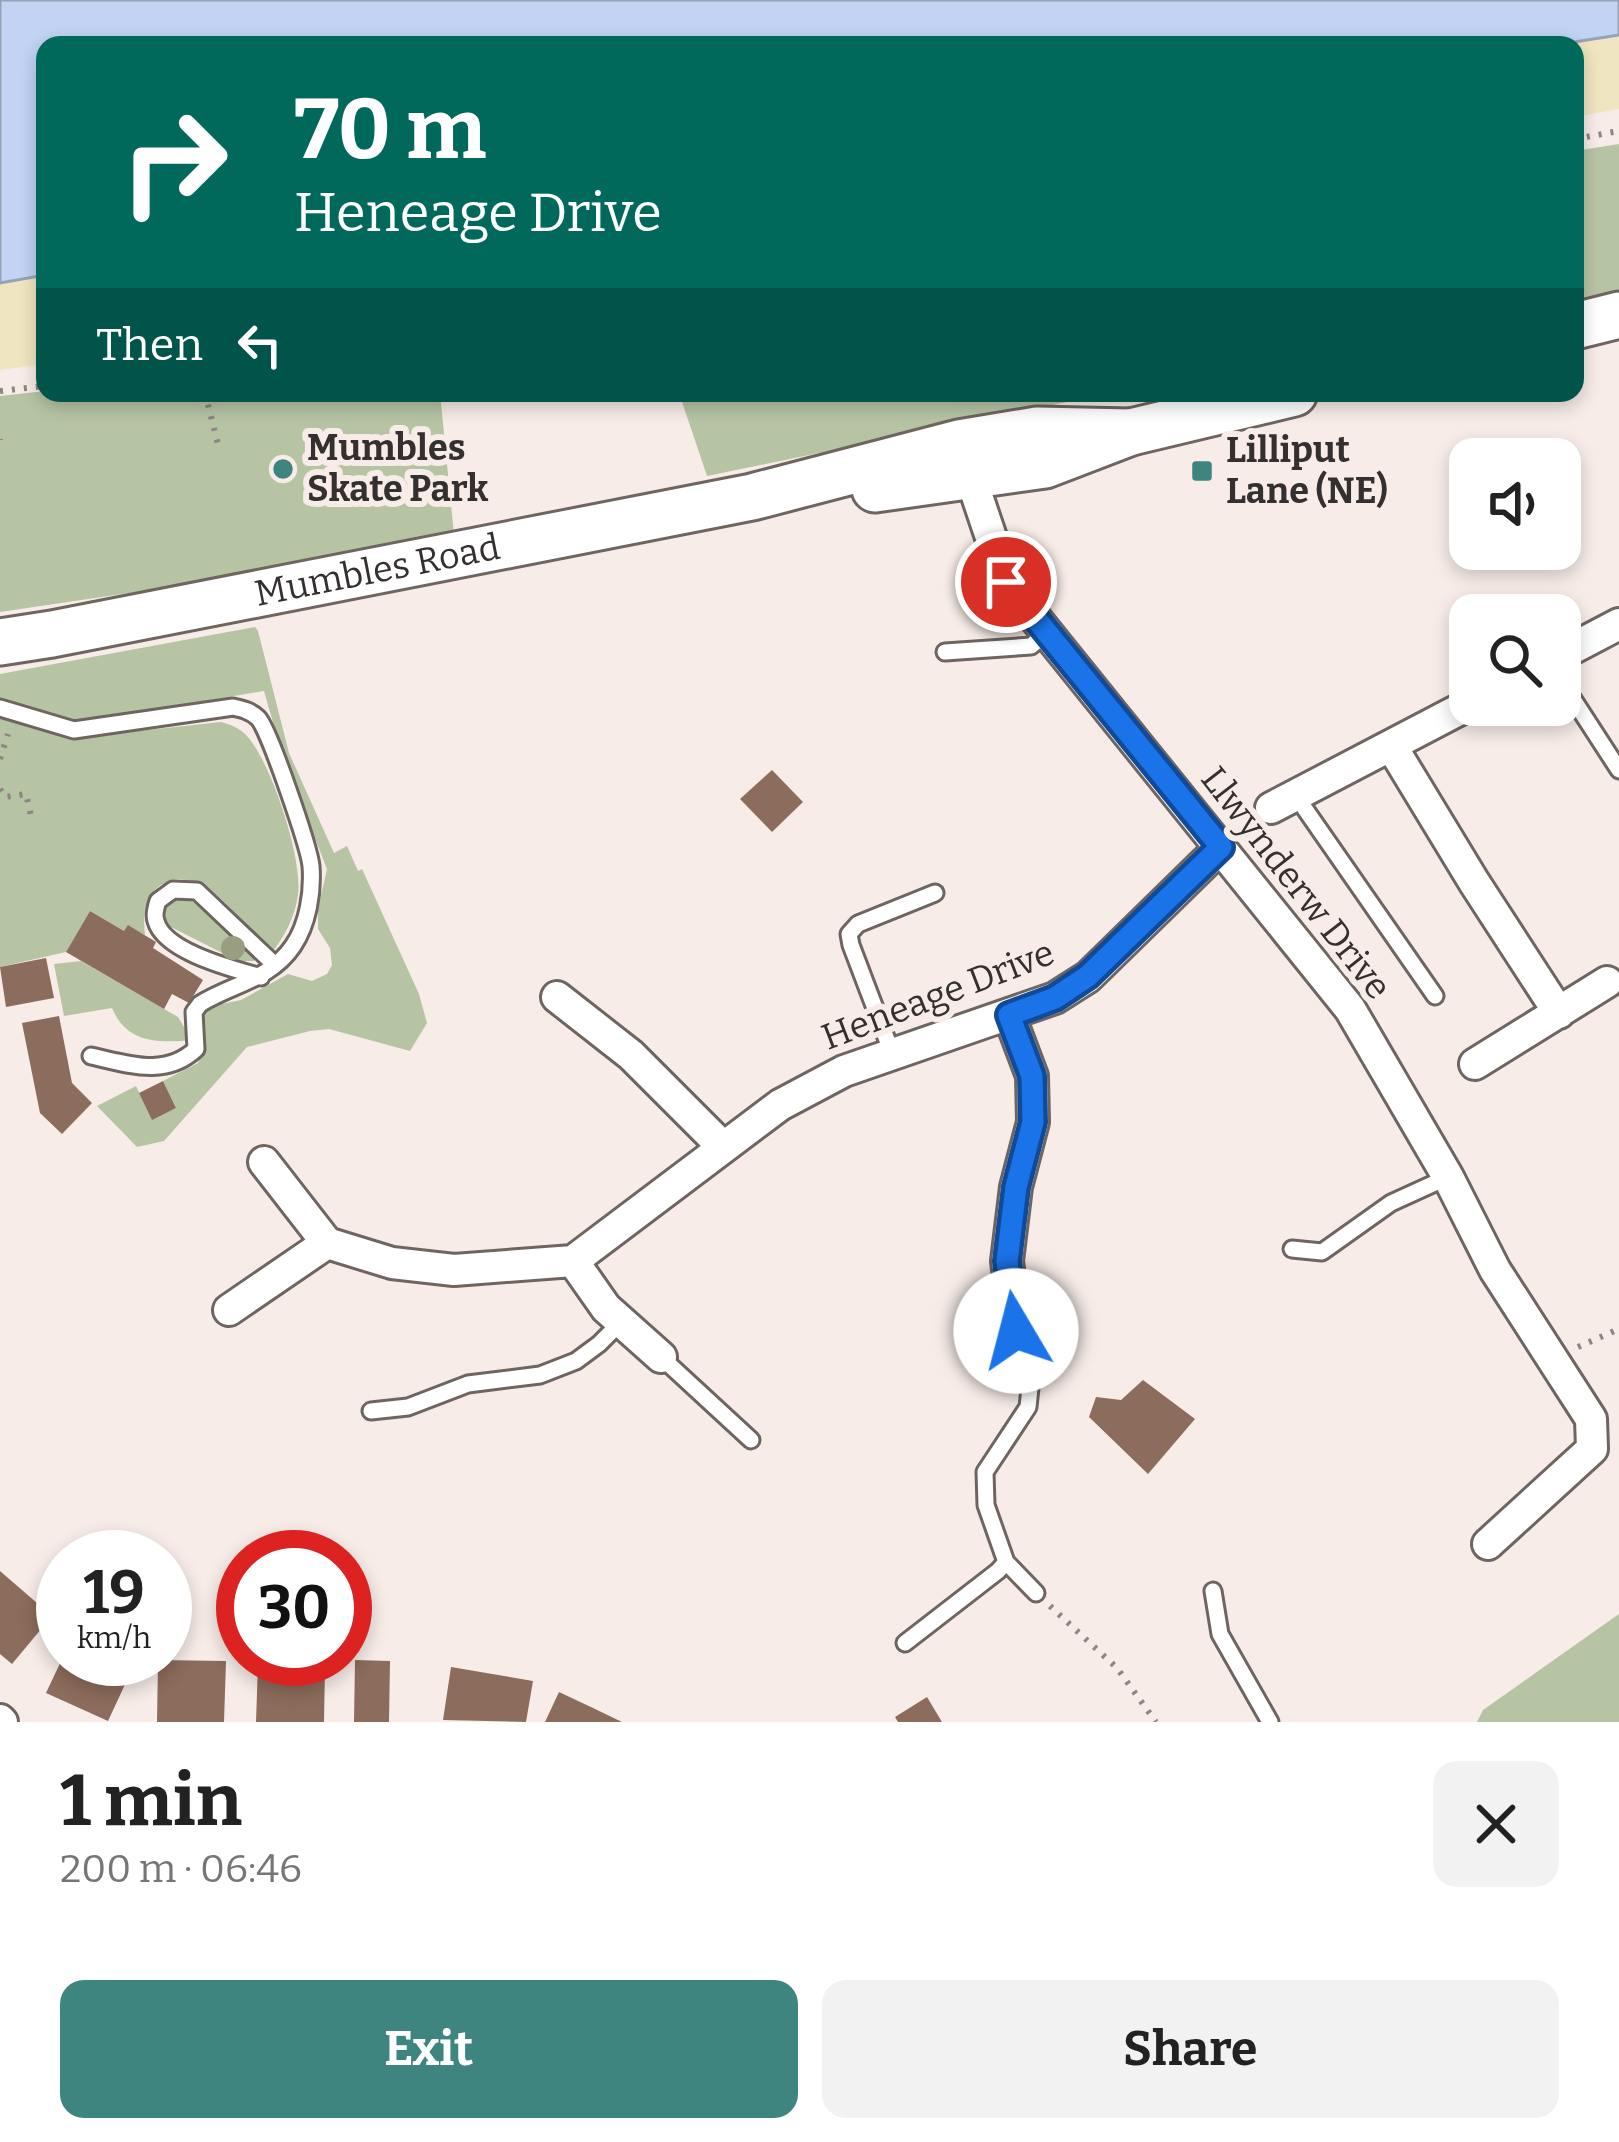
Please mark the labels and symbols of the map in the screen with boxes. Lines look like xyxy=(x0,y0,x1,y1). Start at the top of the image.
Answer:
place label: Mumbles Skate Park xyxy=(307,426,489,511)
place label: Lilliput Lane (NE) xyxy=(1226,428,1388,513)
marker: Mumbles Skate Park xyxy=(270,456,296,482)
marker: Lilliput Lane (NE) xyxy=(1189,458,1215,484)
street label: Mumbles Road xyxy=(251,525,504,616)
pin xyxy=(955,531,1057,633)
street label: Llwynderw Drive xyxy=(1192,758,1400,1008)
street label: Heneage Drive xyxy=(816,931,1060,1059)
position arrow xyxy=(953,1268,1079,1394)
speed limit sign: 30 xyxy=(216,1530,372,1686)

